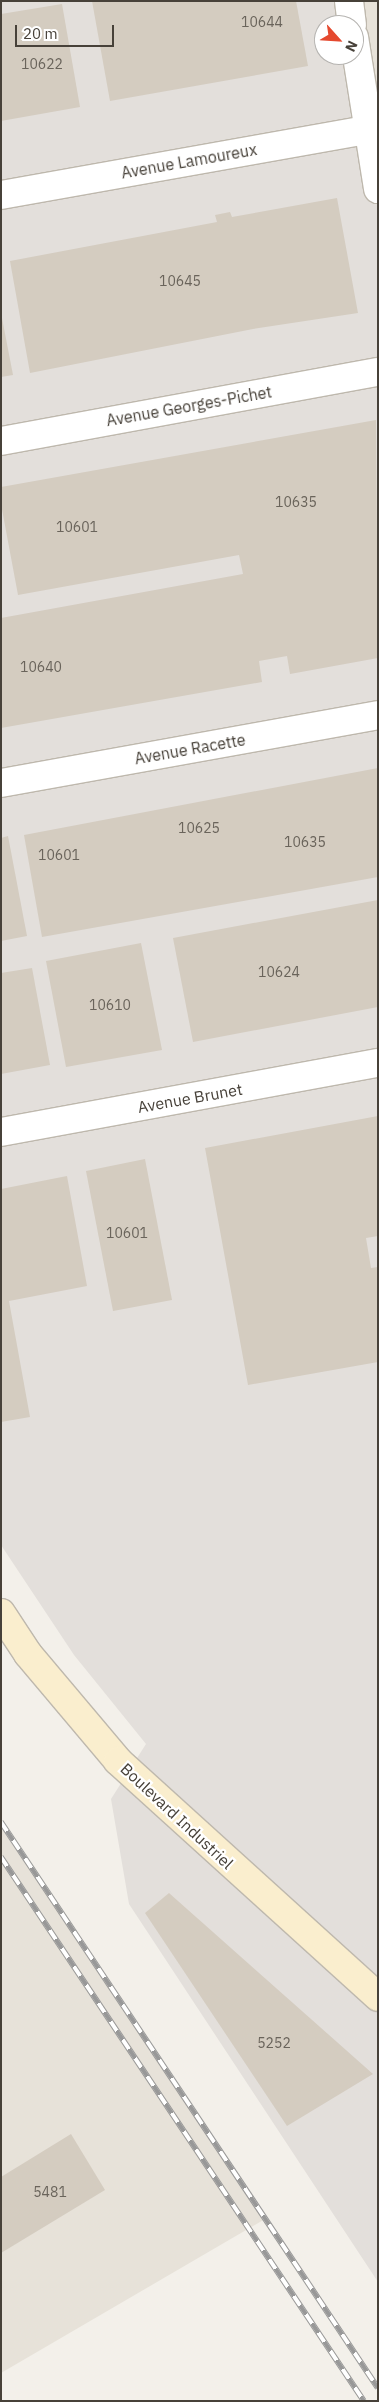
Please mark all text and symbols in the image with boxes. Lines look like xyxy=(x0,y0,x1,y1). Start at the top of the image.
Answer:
house number: 10644 xyxy=(241,14,283,30)
scale bar xyxy=(18,15,116,47)
north arrow xyxy=(314,15,364,65)
text: 20 m xyxy=(23,24,58,43)
text: N xyxy=(341,38,362,55)
house number: 10622 xyxy=(21,56,63,72)
street label: Avenue Lamoureux xyxy=(120,140,258,182)
house number: 10645 xyxy=(159,273,201,289)
street label: Avenue Georges-Pichet xyxy=(105,382,273,430)
house number: 10635 xyxy=(275,494,317,510)
house number: 10601 xyxy=(56,519,98,535)
house number: 10640 xyxy=(20,659,62,675)
street label: Avenue Racette xyxy=(133,730,247,768)
house number: 10625 xyxy=(178,820,220,836)
house number: 10635 xyxy=(284,834,326,850)
house number: 10601 xyxy=(38,847,80,863)
house number: 10624 xyxy=(258,964,300,980)
house number: 10610 xyxy=(89,997,131,1013)
street label: Avenue Brunet xyxy=(136,1079,244,1117)
house number: 10601 xyxy=(106,1225,148,1241)
street label: Boulevard Industriel xyxy=(117,1759,237,1873)
house number: 5252 xyxy=(257,2035,291,2051)
house number: 5481 xyxy=(33,2184,67,2200)

